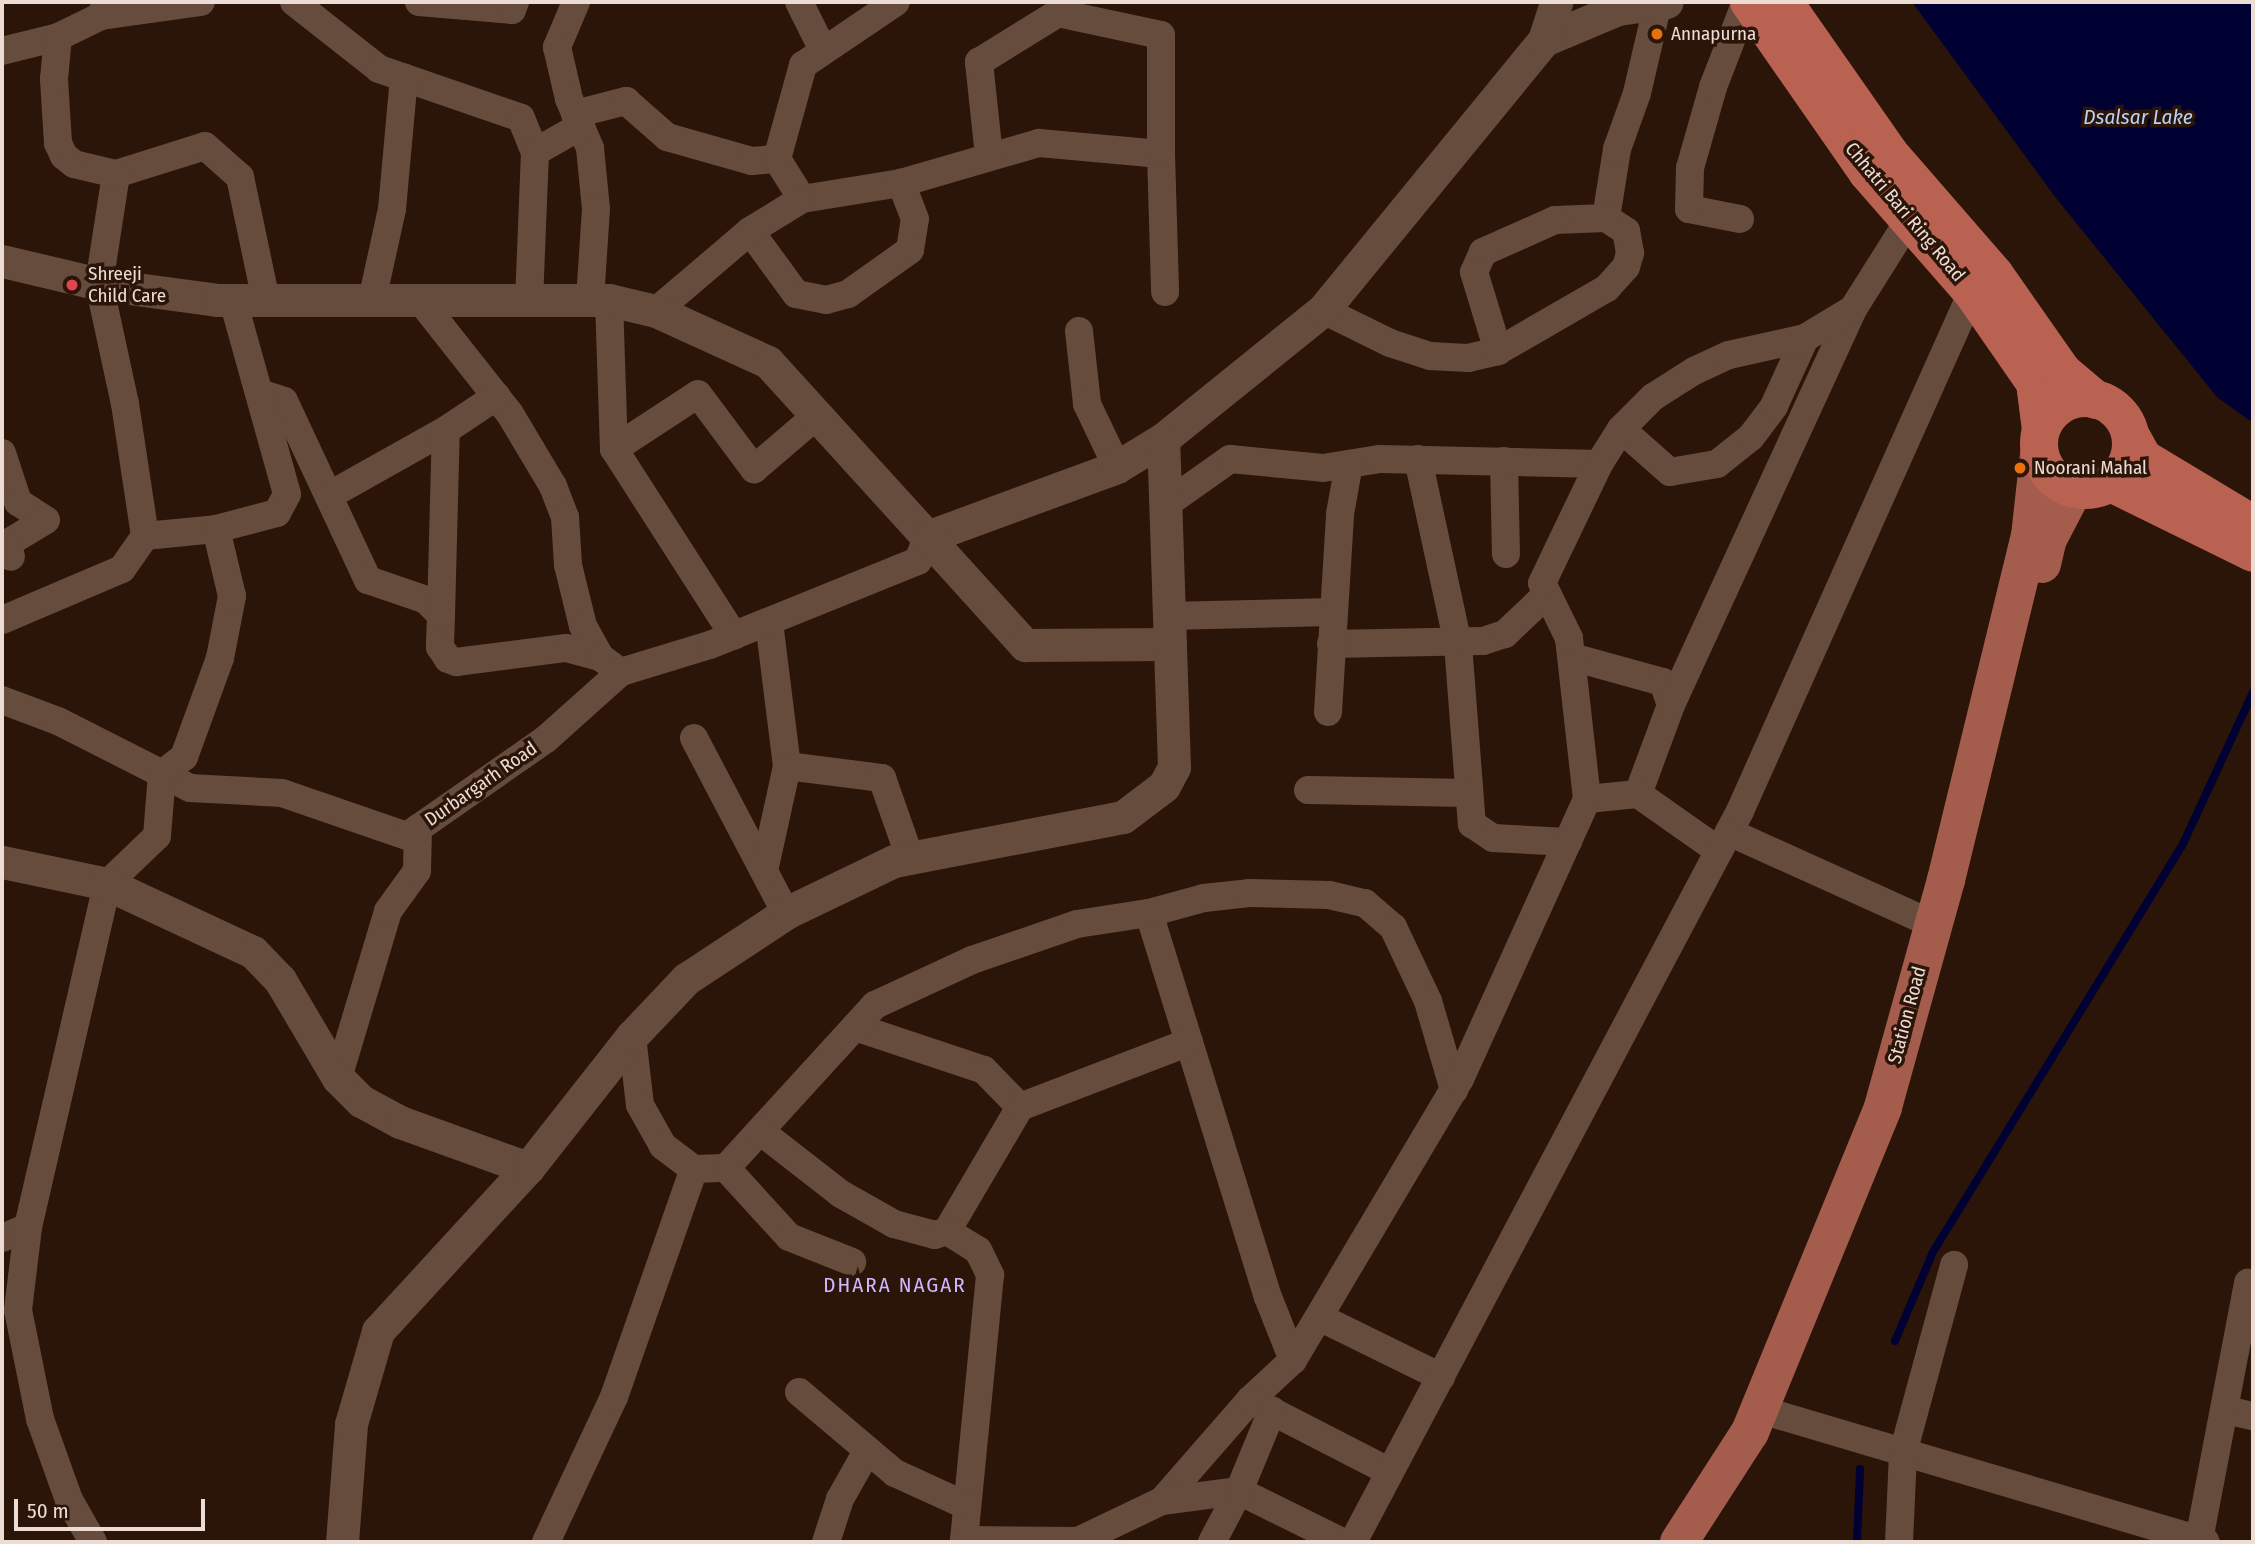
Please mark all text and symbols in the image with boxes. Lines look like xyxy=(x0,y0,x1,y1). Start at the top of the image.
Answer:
place label: Annapurna xyxy=(1671,23,1756,45)
marker: Annapurna xyxy=(1649,26,1665,42)
water label: Dsalsar Lake xyxy=(2083,104,2193,130)
street label: Chhatri Bari Ring Road xyxy=(1840,138,1970,286)
place label: Shreeji Child Care xyxy=(88,263,166,307)
marker: Shreeji Child Care xyxy=(62,275,82,295)
place label: Noorani Mahal xyxy=(2034,457,2147,479)
marker: Noorani Mahal xyxy=(2012,460,2028,476)
street label: Durbargarh Road xyxy=(421,737,541,831)
street label: Station Road xyxy=(1883,964,1931,1066)
district label: DHARA NAGAR xyxy=(825,1272,965,1298)
scale bar xyxy=(18,1484,208,1528)
text: 50 m xyxy=(27,1498,69,1524)

